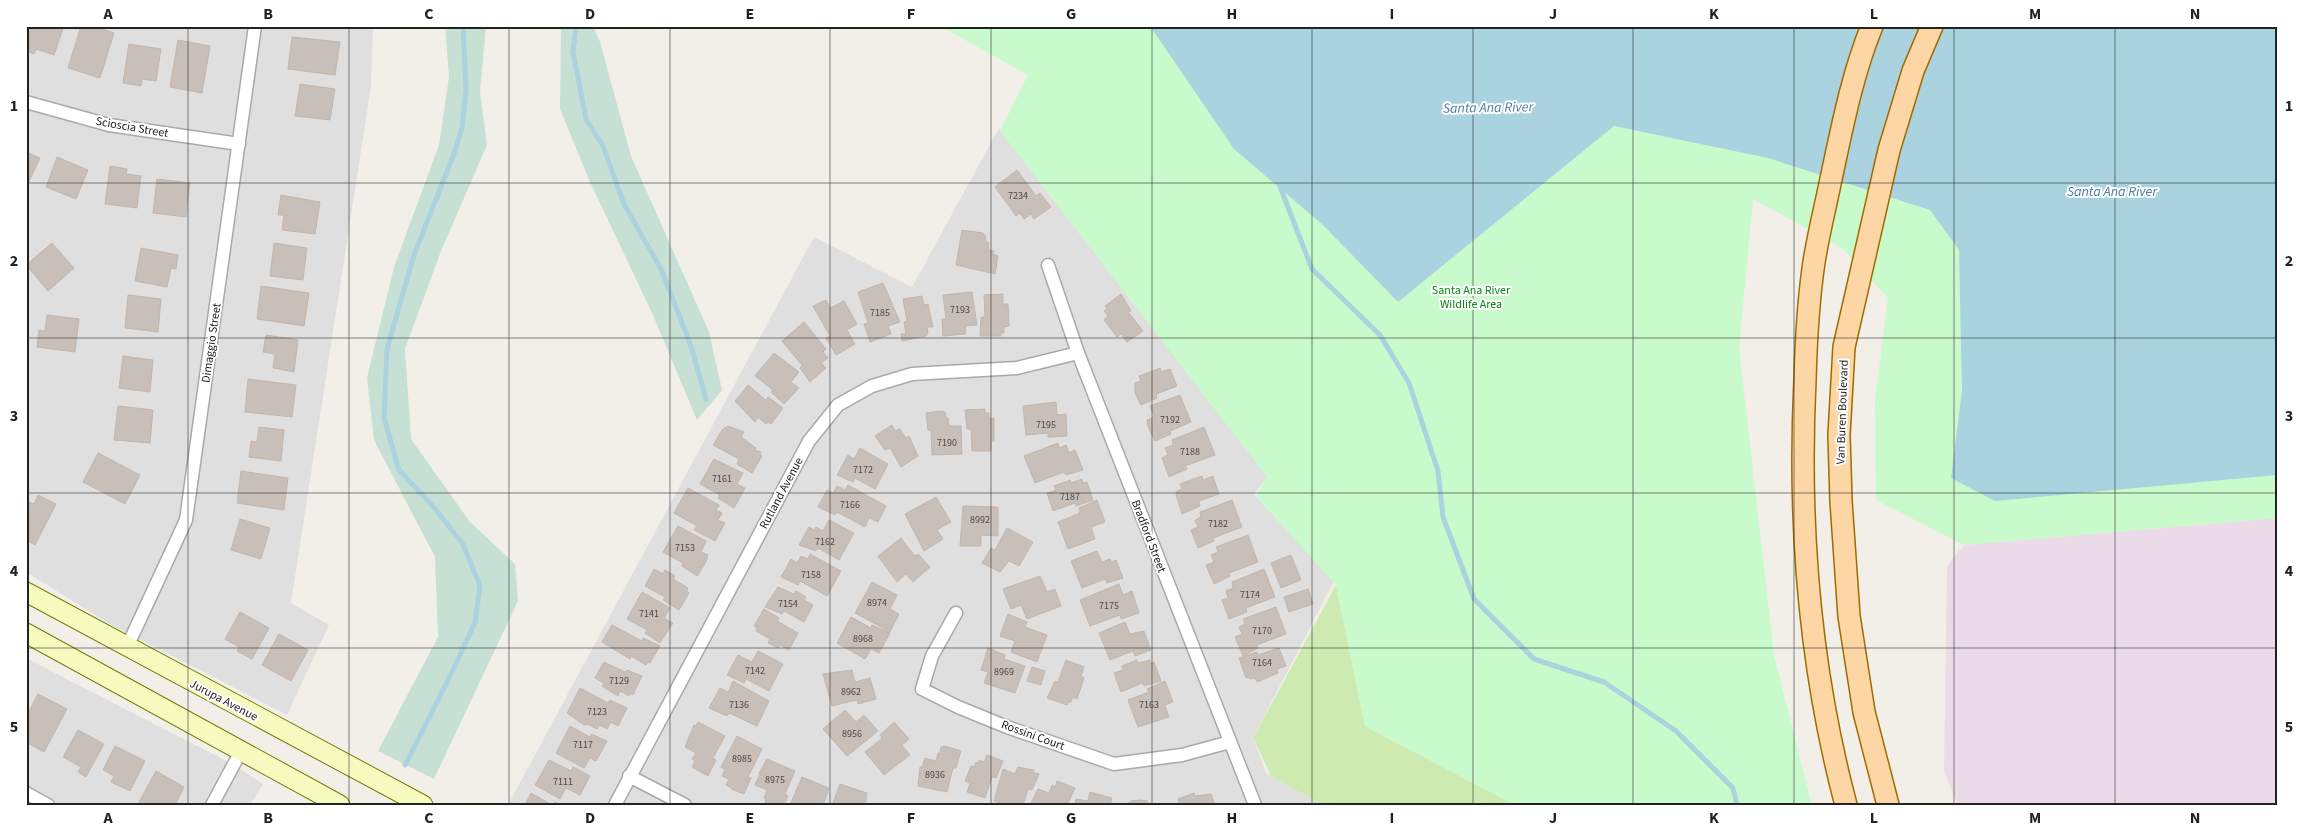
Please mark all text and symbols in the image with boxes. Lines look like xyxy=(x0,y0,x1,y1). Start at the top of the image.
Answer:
text: A xyxy=(102,3,113,25)
text: B xyxy=(263,3,273,25)
text: C xyxy=(424,3,434,25)
text: D xyxy=(585,3,595,25)
text: E xyxy=(746,3,754,25)
text: F xyxy=(907,3,915,25)
text: G xyxy=(1066,3,1076,25)
text: H xyxy=(1227,3,1237,25)
text: I xyxy=(1390,3,1394,25)
text: J xyxy=(1549,3,1557,25)
text: K xyxy=(1709,3,1719,25)
text: L xyxy=(1870,3,1878,25)
text: M xyxy=(2029,3,2041,25)
text: N xyxy=(2190,3,2200,25)
text: 1 xyxy=(10,95,18,117)
text: 1 xyxy=(2285,95,2293,117)
water label: Santa Ana River xyxy=(1443,97,1535,119)
street label: Scioscia Street xyxy=(94,113,169,142)
water label: Santa Ana River xyxy=(2067,182,2158,202)
house number: 7234 xyxy=(1008,189,1028,203)
text: 2 xyxy=(10,250,18,272)
text: 2 xyxy=(2285,250,2293,272)
park label: Santa Ana River Wildlife Area xyxy=(1432,282,1511,313)
street label: Dimaggio Street xyxy=(197,302,226,384)
house number: 7193 xyxy=(950,303,970,317)
house number: 7185 xyxy=(870,306,890,320)
street label: Van Buren Boulevard xyxy=(1832,359,1853,465)
text: 3 xyxy=(10,405,18,427)
text: 3 xyxy=(2285,405,2293,427)
house number: 7192 xyxy=(1160,413,1180,427)
house number: 7195 xyxy=(1036,418,1056,432)
house number: 7190 xyxy=(937,436,957,450)
house number: 7188 xyxy=(1180,445,1200,459)
street label: Rutland Avenue xyxy=(755,454,808,532)
house number: 7172 xyxy=(853,463,873,477)
house number: 7161 xyxy=(712,472,732,486)
house number: 7187 xyxy=(1060,490,1080,504)
street label: Bradford Street xyxy=(1127,497,1170,575)
house number: 7166 xyxy=(840,498,860,512)
house number: 8992 xyxy=(970,513,990,527)
house number: 7182 xyxy=(1208,517,1228,531)
house number: 7162 xyxy=(815,535,835,549)
house number: 7153 xyxy=(675,541,695,555)
text: 4 xyxy=(10,560,19,582)
text: 4 xyxy=(2285,560,2294,582)
house number: 7158 xyxy=(801,568,821,582)
house number: 7174 xyxy=(1240,588,1260,602)
house number: 8974 xyxy=(867,596,887,610)
house number: 7154 xyxy=(778,597,798,611)
house number: 7175 xyxy=(1099,599,1119,613)
house number: 7141 xyxy=(639,607,659,621)
house number: 7170 xyxy=(1252,624,1272,638)
house number: 8968 xyxy=(853,632,873,646)
house number: 7164 xyxy=(1252,656,1272,670)
house number: 7142 xyxy=(745,664,765,678)
house number: 8969 xyxy=(994,665,1014,679)
house number: 7129 xyxy=(609,674,629,688)
street label: Jurupa Avenue xyxy=(187,675,261,726)
house number: 8962 xyxy=(841,685,861,699)
house number: 7136 xyxy=(729,698,749,712)
house number: 7163 xyxy=(1139,698,1159,712)
house number: 7123 xyxy=(587,705,607,719)
text: 5 xyxy=(10,716,18,738)
street label: Rossini Court xyxy=(999,716,1067,755)
text: 5 xyxy=(2285,716,2293,738)
house number: 8956 xyxy=(842,727,862,741)
house number: 7117 xyxy=(573,738,593,752)
house number: 8985 xyxy=(732,752,752,766)
house number: 8936 xyxy=(925,768,945,782)
house number: 8975 xyxy=(765,773,785,787)
house number: 7111 xyxy=(553,775,573,789)
text: A xyxy=(102,807,113,829)
text: B xyxy=(263,807,273,829)
text: C xyxy=(424,807,434,829)
text: D xyxy=(585,807,595,829)
text: E xyxy=(746,807,754,829)
text: F xyxy=(907,807,915,829)
text: G xyxy=(1066,807,1076,829)
text: H xyxy=(1227,807,1237,829)
text: I xyxy=(1390,807,1394,829)
text: J xyxy=(1549,807,1557,829)
text: K xyxy=(1709,807,1719,829)
text: L xyxy=(1870,807,1878,829)
text: M xyxy=(2029,807,2041,829)
text: N xyxy=(2190,807,2200,829)

